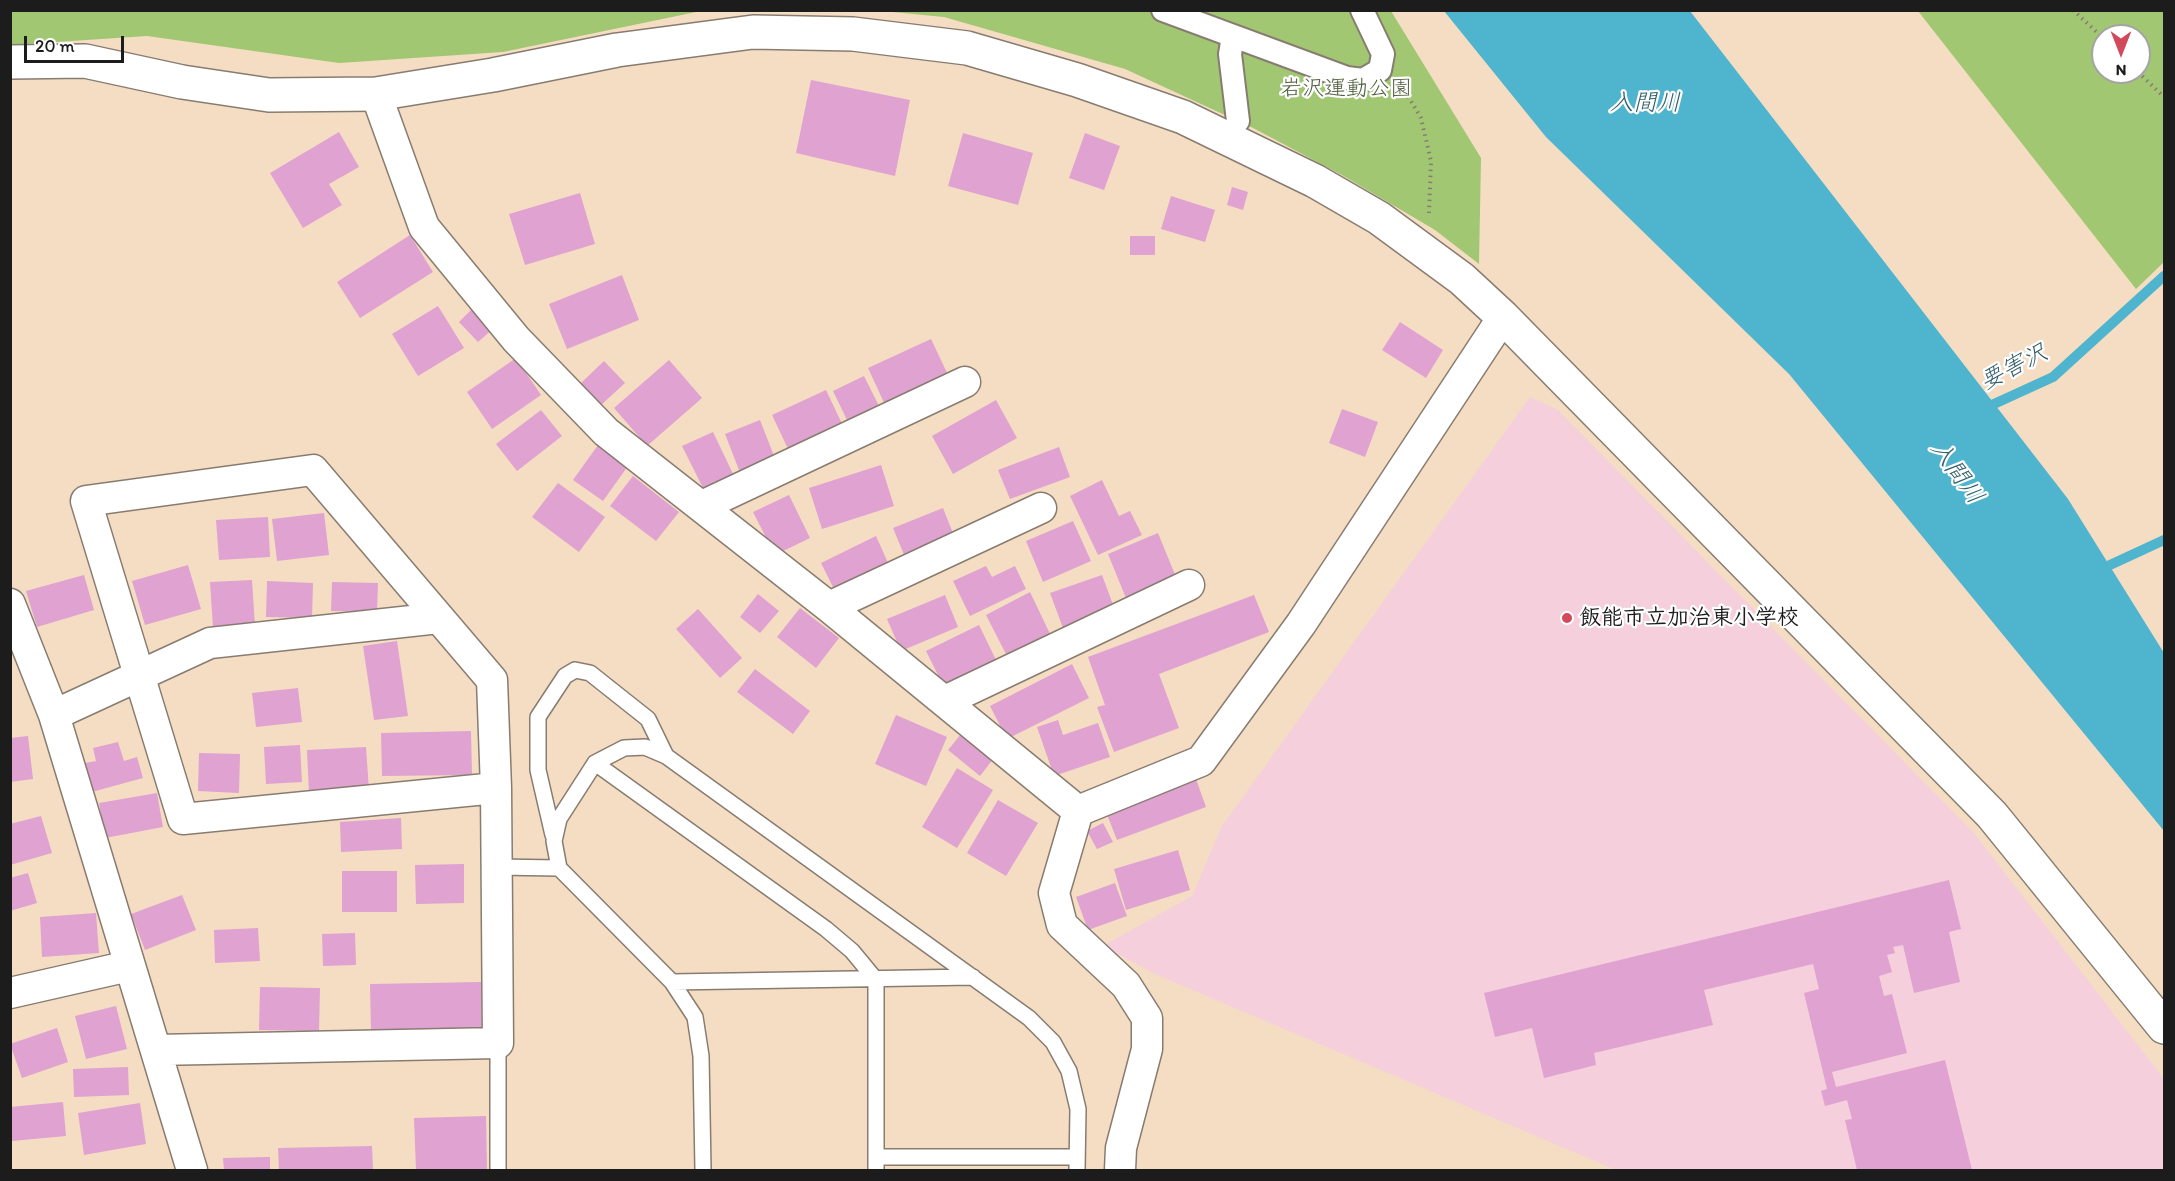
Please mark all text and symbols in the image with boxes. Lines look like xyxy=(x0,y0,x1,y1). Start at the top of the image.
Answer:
scale bar xyxy=(27,24,128,62)
north arrow xyxy=(2091,24,2151,84)
text: 20 m xyxy=(35,35,75,57)
text: N xyxy=(2116,61,2126,80)
park label: 岩沢運動公園 xyxy=(1280,76,1412,102)
water label: 入間川 xyxy=(1609,90,1681,118)
water label: 要害沢 xyxy=(1975,339,2053,397)
water label: 入間川 xyxy=(1923,435,1989,511)
place label: 飯能市立加治東小学校 xyxy=(1579,605,1799,631)
marker: 飯能市立加治東小学校 xyxy=(1560,611,1574,625)

